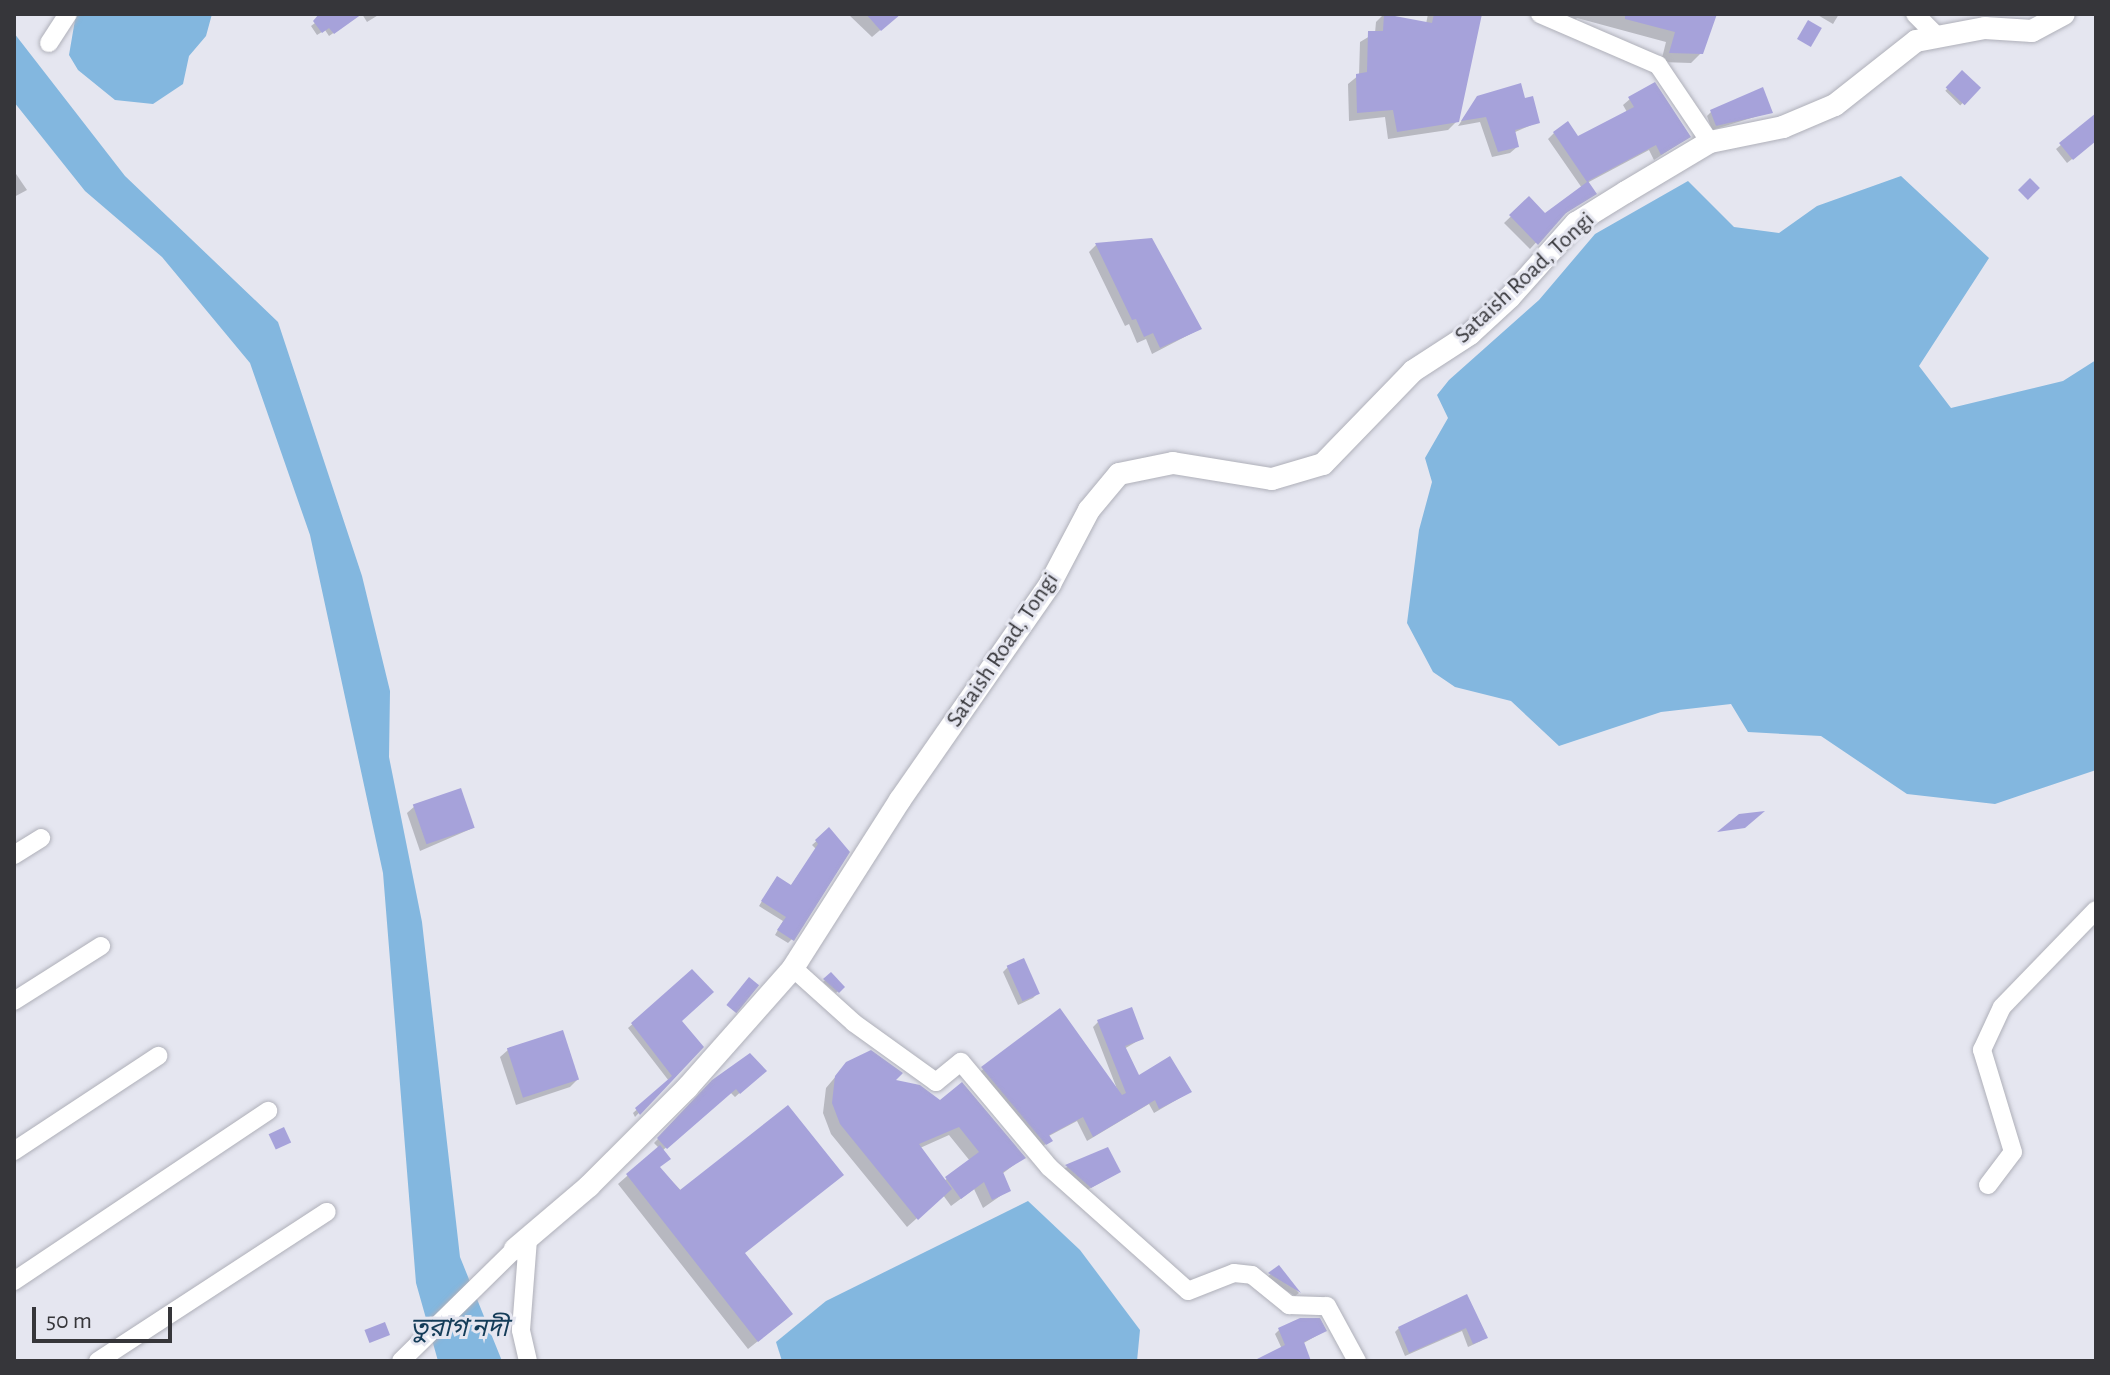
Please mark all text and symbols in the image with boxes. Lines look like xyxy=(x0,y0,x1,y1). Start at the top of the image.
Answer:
street label: Sataish Road, Tongi xyxy=(1449,206,1601,350)
street label: Sataish Road, Tongi xyxy=(941,567,1065,733)
scale bar xyxy=(36,1291,176,1341)
text: 50 m xyxy=(46,1309,92,1333)
water label: তুরাগ নদী xyxy=(410,1313,508,1345)

